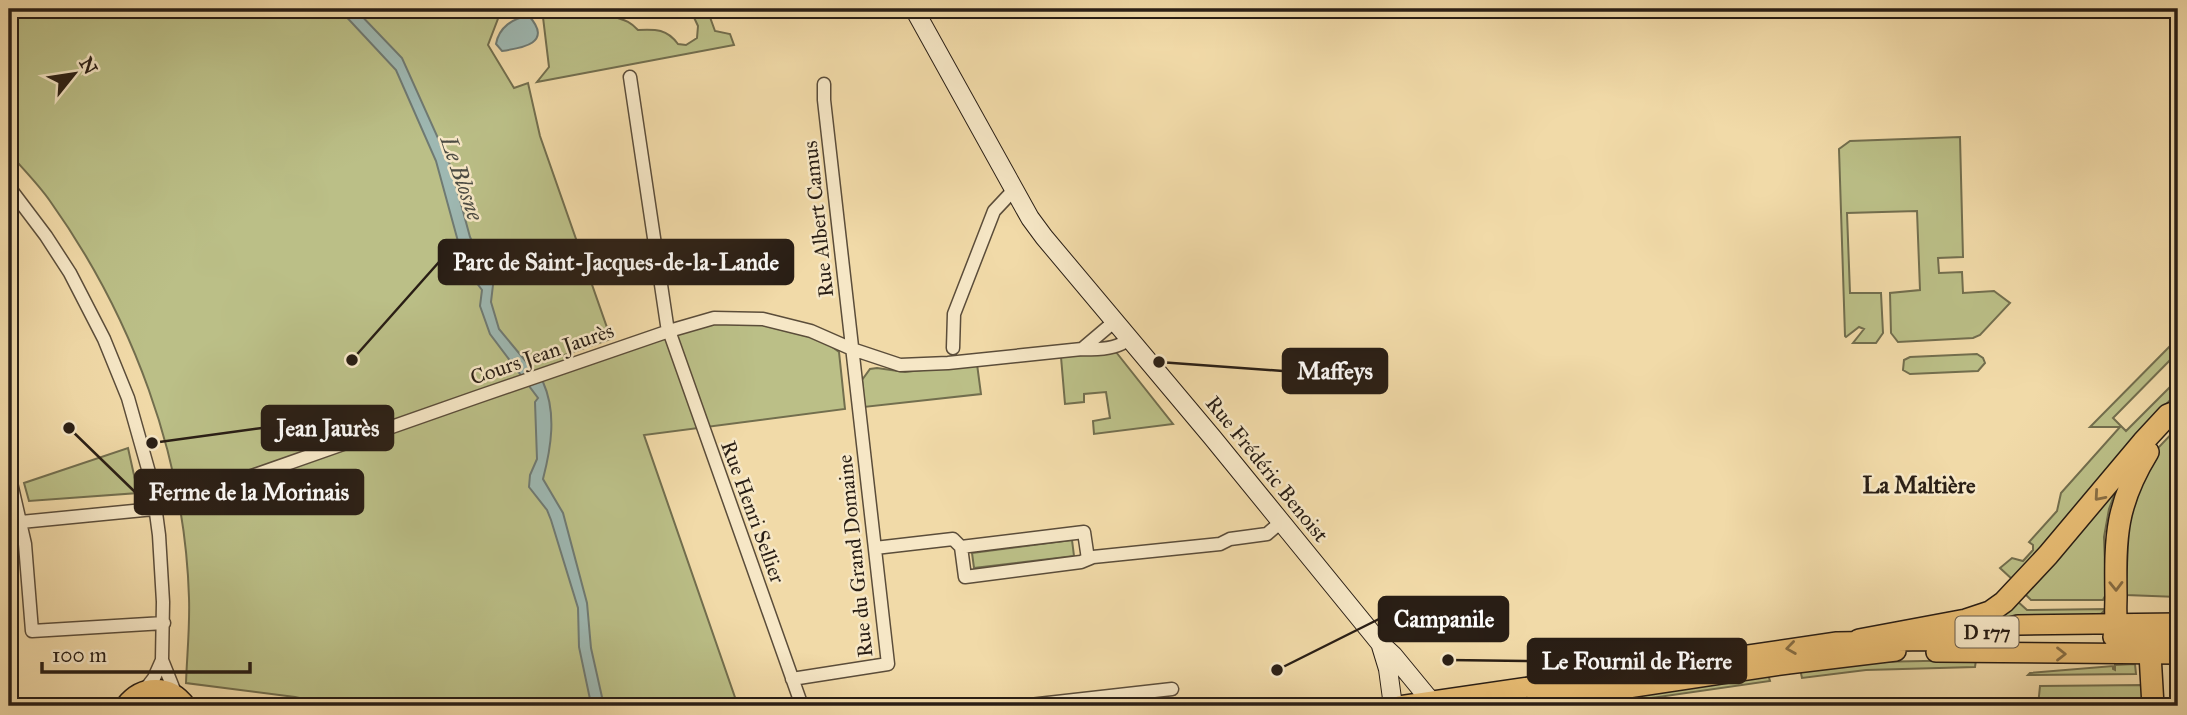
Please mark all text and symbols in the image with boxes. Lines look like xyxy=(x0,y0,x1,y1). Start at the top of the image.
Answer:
north arrow xyxy=(38,38,108,108)
text: N xyxy=(74,53,102,78)
water label: Le Blosne xyxy=(434,131,490,224)
street label: Rue Albert Camus xyxy=(797,139,839,299)
callout: Parc de Saint-Jacques-de-la-Lande xyxy=(439,240,793,284)
text: Parc de Saint-Jacques-de-la-Lande xyxy=(453,248,779,277)
street label: Cours Jean Jaurès xyxy=(467,317,617,391)
callout: Maffeys xyxy=(1283,349,1387,393)
text: Maffeys xyxy=(1297,357,1373,386)
street label: Rue Frédéric Benoist xyxy=(1200,391,1334,548)
callout: Jean Jaurès xyxy=(262,406,393,450)
text: Jean Jaurès xyxy=(274,414,380,443)
street label: Rue Henri Sellier xyxy=(715,437,791,587)
street label: Rue du Grand Domaine xyxy=(831,453,879,659)
callout: Ferme de la Morinais xyxy=(135,470,363,514)
district label: La Maltière xyxy=(1862,471,1976,499)
text: Ferme de la Morinais xyxy=(149,478,350,506)
one-way arrow xyxy=(2095,487,2107,500)
one-way arrow xyxy=(2108,581,2123,592)
callout: Campanile xyxy=(1379,597,1508,641)
text: Campanile xyxy=(1394,605,1495,634)
road number: D 177 xyxy=(1955,617,2018,648)
scale bar xyxy=(42,631,250,675)
callout: Le Fournil de Pierre xyxy=(1528,639,1746,683)
one-way arrow xyxy=(1785,640,1797,655)
text: 100 m xyxy=(52,642,107,668)
one-way arrow xyxy=(2056,646,2067,662)
text: Le Fournil de Pierre xyxy=(1542,647,1733,675)

